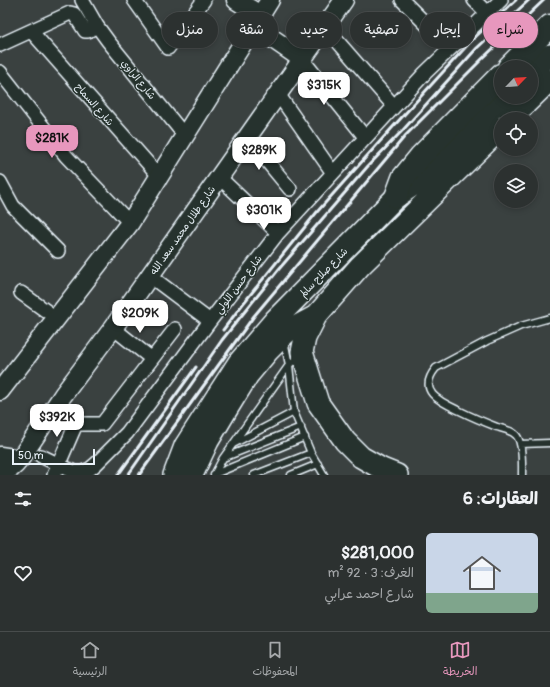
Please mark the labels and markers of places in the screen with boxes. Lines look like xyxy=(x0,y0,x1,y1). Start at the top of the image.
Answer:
pin: $315K xyxy=(296,72,352,106)
pin: $281K xyxy=(24,125,80,159)
pin: $289K xyxy=(231,137,287,171)
pin: $301K xyxy=(236,197,292,231)
pin: $209K xyxy=(112,300,168,334)
pin: $392K xyxy=(29,404,85,438)

